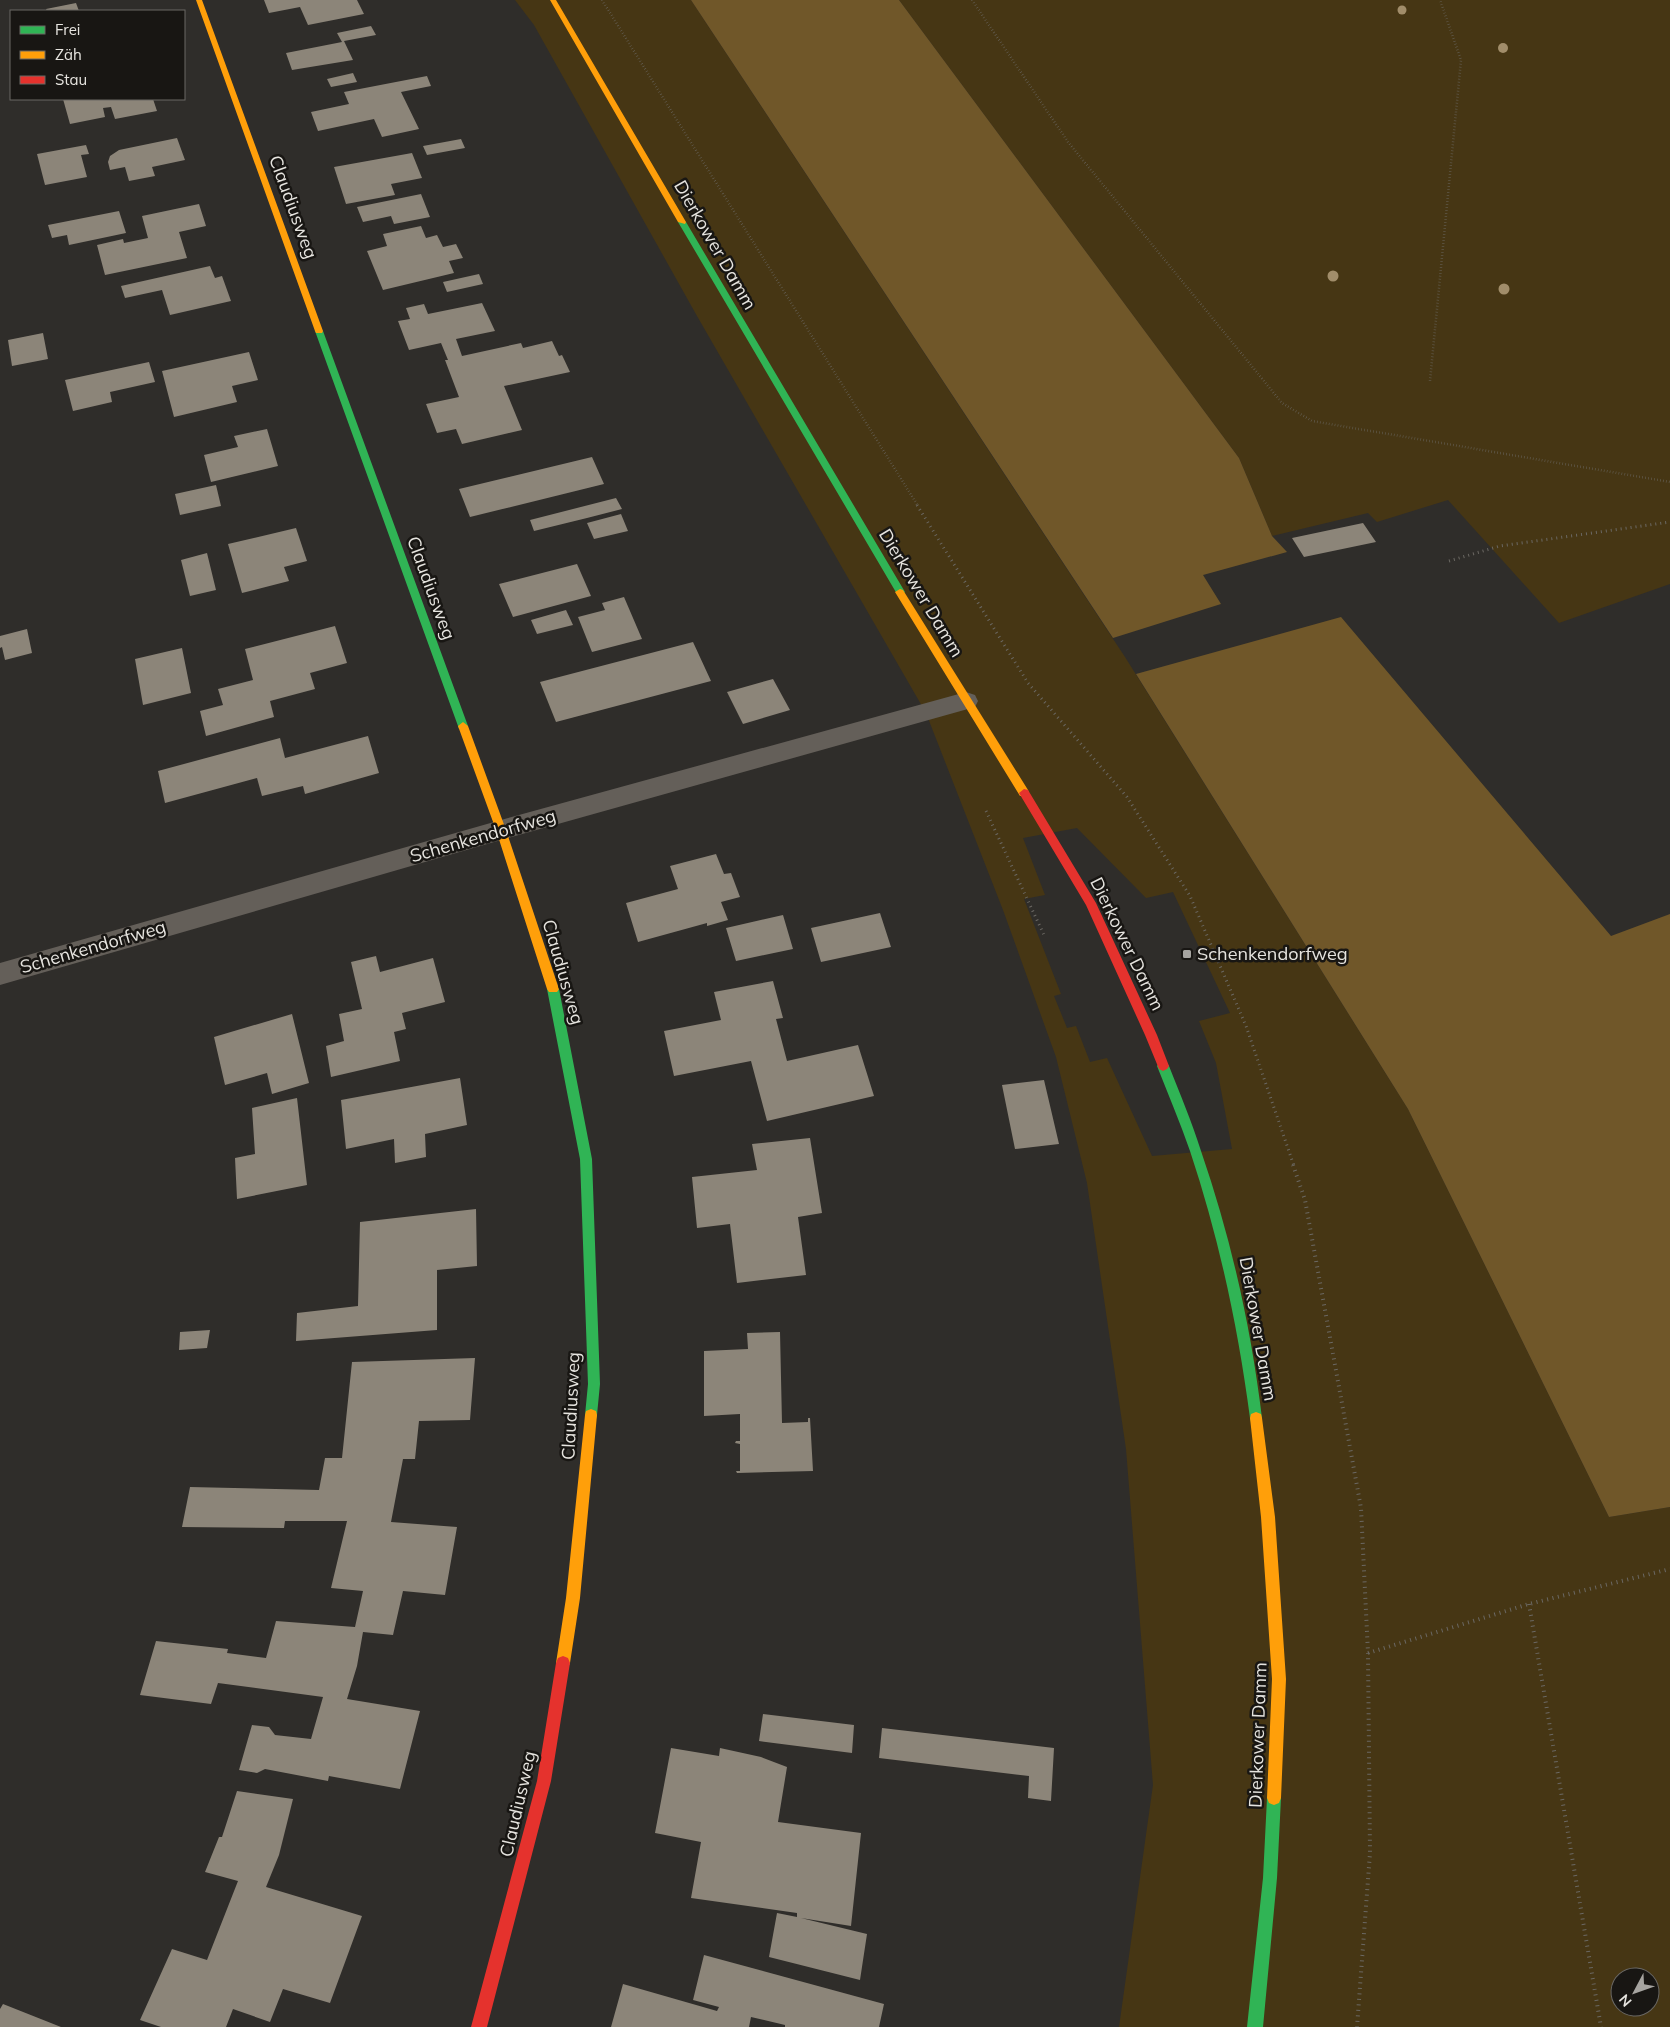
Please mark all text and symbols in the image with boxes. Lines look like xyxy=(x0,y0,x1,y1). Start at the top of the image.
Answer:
legend xyxy=(10,10,185,100)
text: Frei xyxy=(55,20,80,39)
text: Zäh xyxy=(55,45,82,64)
text: Stau xyxy=(55,70,87,89)
street label: Claudiusweg xyxy=(264,152,323,262)
street label: Dierkower Damm xyxy=(669,176,762,314)
street label: Dierkower Damm xyxy=(874,524,969,661)
street label: Claudiusweg xyxy=(402,533,461,643)
street label: Schenkendorfweg xyxy=(407,804,558,867)
street label: Dierkower Damm xyxy=(1085,873,1170,1014)
street label: Schenkendorfweg xyxy=(17,915,168,978)
street label: Claudiusweg xyxy=(538,917,589,1027)
place label: Schenkendorfweg xyxy=(1197,942,1348,965)
marker: Schenkendorfweg xyxy=(1181,948,1193,960)
street label: Dierkower Damm xyxy=(1235,1255,1282,1403)
street label: Claudiusweg xyxy=(556,1351,585,1461)
street label: Dierkower Damm xyxy=(1243,1662,1272,1808)
street label: Claudiusweg xyxy=(494,1749,541,1859)
north arrow xyxy=(1610,1967,1660,2017)
text: N xyxy=(1615,1991,1635,2010)

